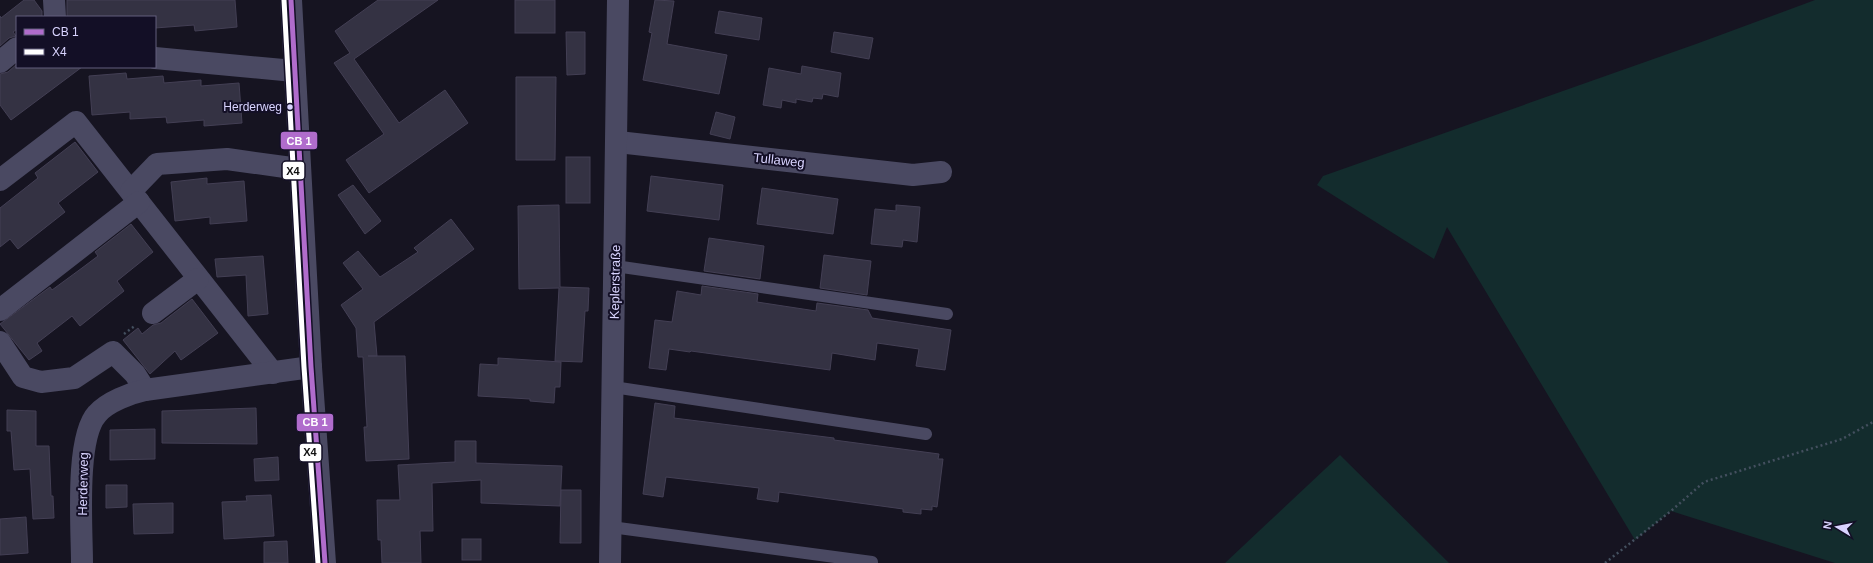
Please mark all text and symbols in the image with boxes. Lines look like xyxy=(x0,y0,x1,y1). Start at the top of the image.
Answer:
legend xyxy=(16,16,156,68)
text: CB 1 xyxy=(52,25,79,39)
text: X4 xyxy=(52,45,67,59)
place label: Herderweg xyxy=(223,100,282,114)
marker: Herderweg xyxy=(285,102,295,112)
line badge: CB 1 xyxy=(280,131,318,150)
text: CB 1 xyxy=(286,135,312,147)
street label: Tullaweg xyxy=(753,150,805,170)
line badge: X4 xyxy=(282,161,305,180)
text: X4 xyxy=(286,165,301,177)
street label: Keplerstraße xyxy=(607,245,623,319)
line badge: CB 1 xyxy=(296,413,334,432)
text: CB 1 xyxy=(302,416,328,428)
line badge: X4 xyxy=(299,443,322,462)
text: X4 xyxy=(303,446,318,458)
street label: Herderweg xyxy=(75,452,91,516)
north arrow xyxy=(1817,507,1857,547)
text: N xyxy=(1821,520,1834,530)

